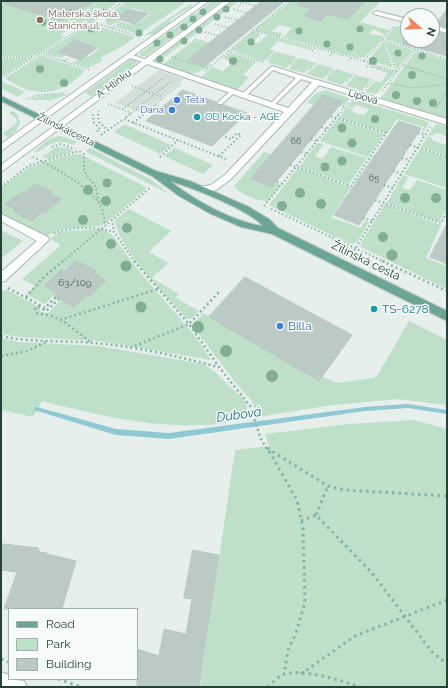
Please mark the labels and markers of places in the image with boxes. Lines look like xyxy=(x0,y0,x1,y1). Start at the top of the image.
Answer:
place label: Materská škola, Staničná ul. xyxy=(48,8,119,32)
marker: Materská škola, Staničná ul. xyxy=(35,15,45,25)
place label: Teta xyxy=(185,94,205,106)
marker: Teta xyxy=(172,95,182,105)
place label: Dana xyxy=(140,104,164,116)
marker: Dana xyxy=(167,105,177,115)
place label: OD Kocka - AGE xyxy=(205,111,280,123)
marker: OD Kocka - AGE xyxy=(192,112,202,122)
place label: TS-6278 xyxy=(382,302,429,316)
marker: TS-6278 xyxy=(369,304,379,314)
place label: Billa xyxy=(288,319,312,333)
marker: Billa xyxy=(275,321,285,331)

